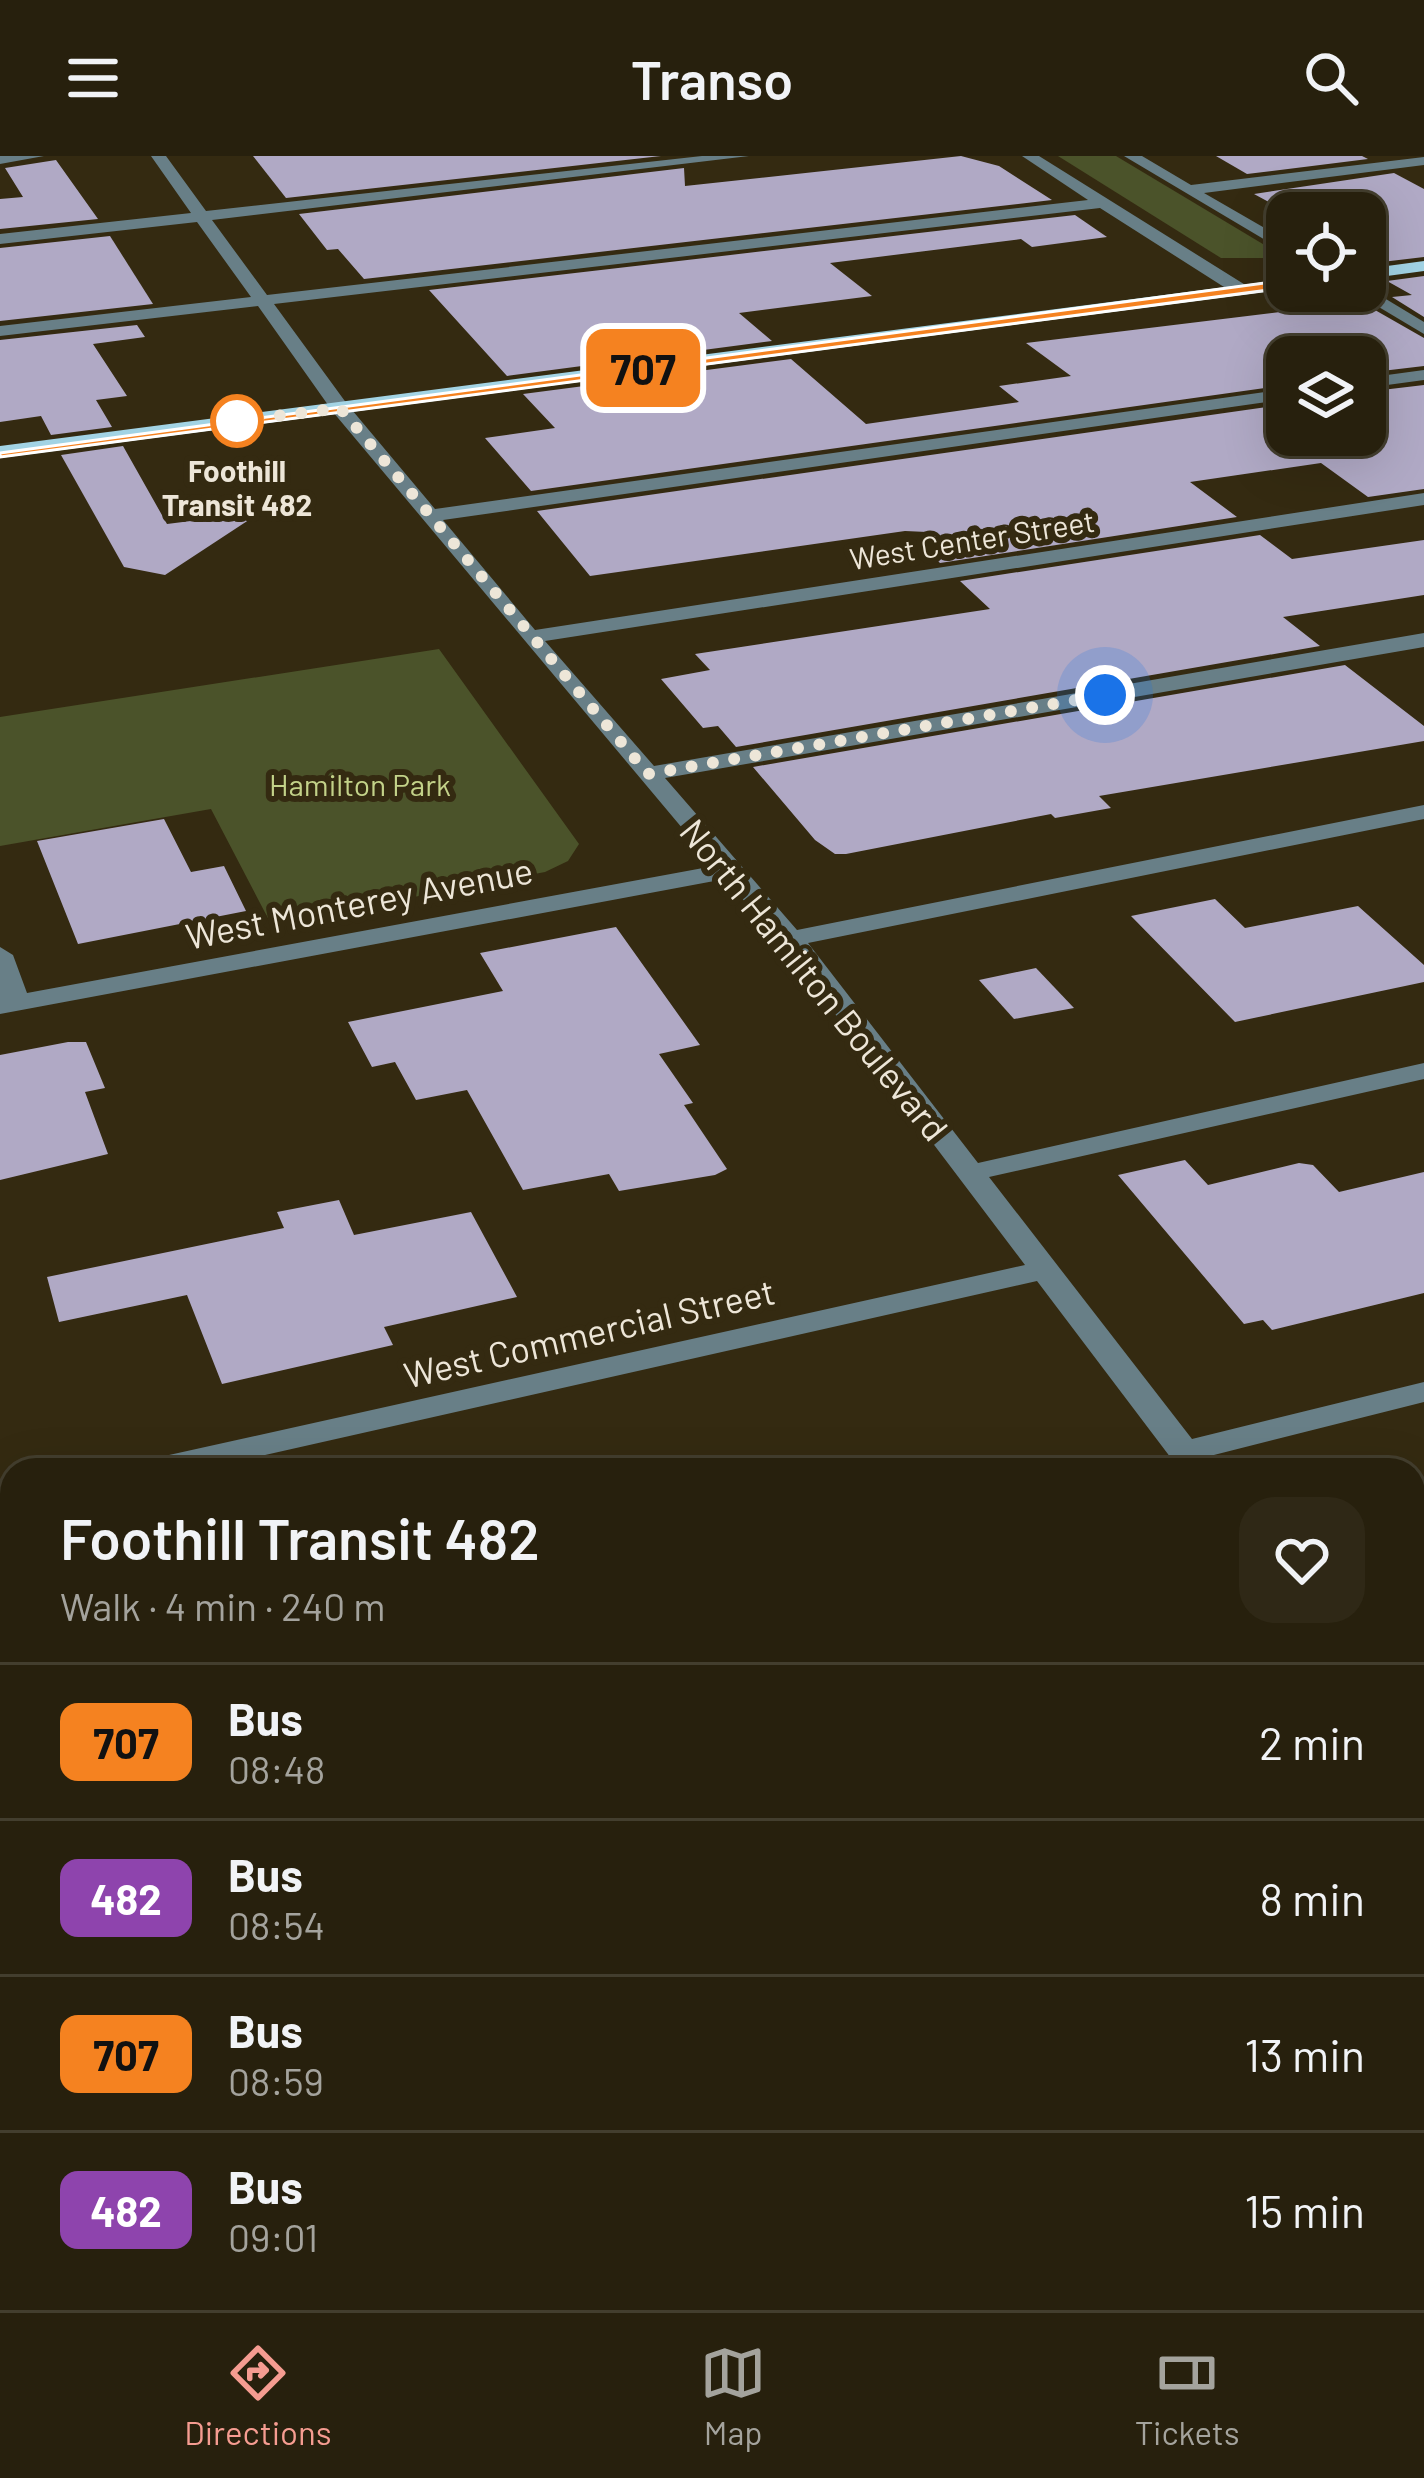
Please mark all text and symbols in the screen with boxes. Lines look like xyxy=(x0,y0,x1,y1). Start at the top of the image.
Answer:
icon: menu xyxy=(60,45,126,111)
icon: search xyxy=(1298,45,1364,111)
text: Transo xyxy=(631,46,793,111)
map controls xyxy=(1266,192,1386,456)
button: locate xyxy=(1266,192,1386,312)
line badge: 707 xyxy=(574,329,712,407)
button: layers xyxy=(1266,336,1386,456)
text: 707 xyxy=(610,343,676,393)
marker: Foothill Transit 482 xyxy=(212,396,262,446)
place label: Foothill Transit 482 xyxy=(162,452,312,522)
street label: West Center Street xyxy=(847,502,1097,576)
your location xyxy=(1075,665,1135,725)
park label: Hamilton Park xyxy=(269,766,451,802)
street label: North Hamilton Boulevard xyxy=(672,809,958,1149)
street label: West Monterey Avenue xyxy=(182,847,536,957)
street label: West Commercial Street xyxy=(399,1268,779,1396)
button: heart xyxy=(1239,1497,1365,1623)
text: Foothill Transit 482 xyxy=(60,1503,540,1571)
text: Walk · 4 min · 240 m xyxy=(60,1582,385,1629)
text: Bus xyxy=(228,1691,303,1745)
text: 2 min xyxy=(1259,1715,1365,1769)
text: 707 xyxy=(93,1717,159,1767)
text: 08:48 xyxy=(228,1745,325,1792)
text: Bus xyxy=(228,1847,303,1901)
text: 8 min xyxy=(1260,1871,1365,1925)
text: 482 xyxy=(90,1873,162,1923)
text: 08:54 xyxy=(228,1901,325,1948)
text: Bus xyxy=(228,2003,303,2057)
text: 13 min xyxy=(1244,2027,1365,2081)
text: 707 xyxy=(93,2029,159,2079)
text: 08:59 xyxy=(228,2057,324,2104)
text: Bus xyxy=(228,2159,303,2213)
text: 15 min xyxy=(1244,2183,1365,2237)
text: 482 xyxy=(90,2185,162,2235)
text: 09:01 xyxy=(228,2213,318,2260)
tab: Directions xyxy=(184,2340,332,2452)
tab: Map xyxy=(700,2340,766,2452)
tab: Tickets xyxy=(1135,2340,1240,2452)

